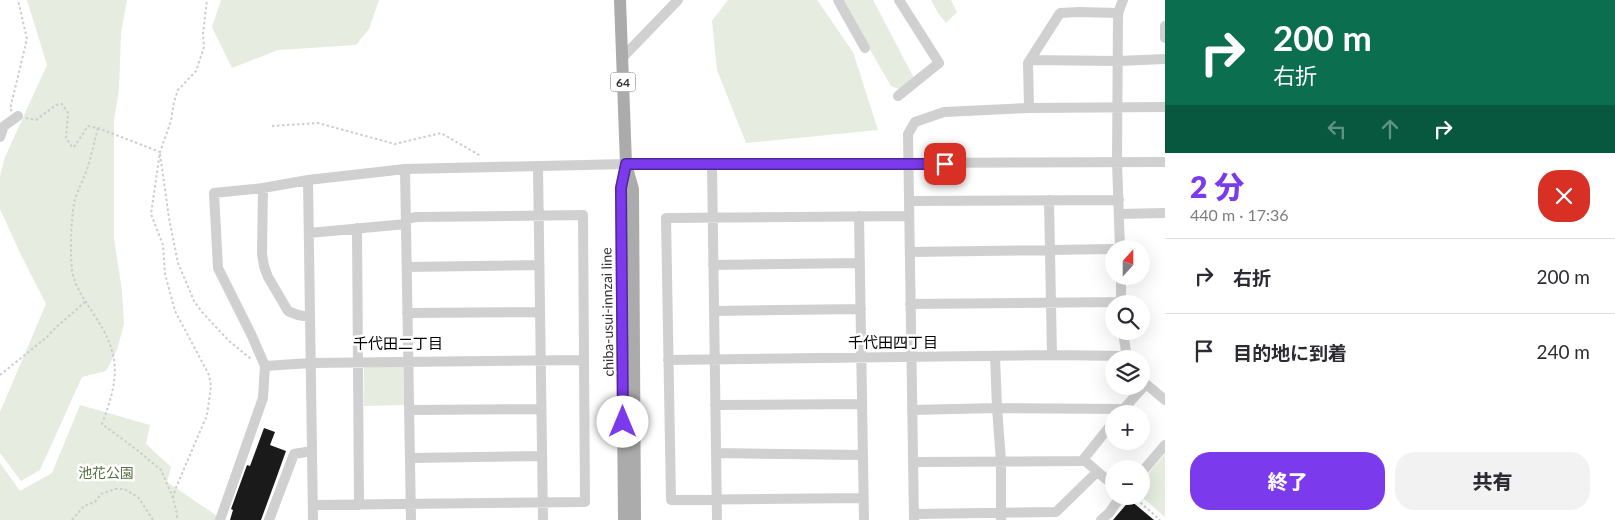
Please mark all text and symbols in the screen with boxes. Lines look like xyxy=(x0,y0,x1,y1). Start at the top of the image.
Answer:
text: 200 m xyxy=(1273,16,1372,58)
icon: right xyxy=(1190,20,1255,85)
text: 右折 xyxy=(1273,62,1317,89)
road number: 64 xyxy=(610,72,636,91)
icon: left xyxy=(1323,115,1351,143)
icon: ahead xyxy=(1376,115,1404,143)
icon: right xyxy=(1429,115,1457,143)
pin xyxy=(924,143,966,185)
icon: arrive xyxy=(931,150,959,178)
text: 2 分 xyxy=(1190,168,1244,204)
button: close xyxy=(1538,170,1590,222)
text: 440 m · 17:36 xyxy=(1190,205,1289,224)
north arrow xyxy=(1105,240,1150,285)
map controls xyxy=(1105,240,1150,505)
street label: chiba-usui-innzai line xyxy=(597,247,617,377)
icon: right xyxy=(1190,262,1218,290)
text: 200 m xyxy=(1536,265,1590,288)
text: 右折 xyxy=(1233,266,1271,289)
button: search xyxy=(1105,295,1150,340)
district label: 千代田四丁目 xyxy=(848,333,938,351)
district label: 千代田二丁目 xyxy=(353,334,443,352)
icon: arrive xyxy=(1190,337,1218,365)
text: 240 m xyxy=(1536,340,1590,363)
text: 目的地に到着 xyxy=(1233,341,1347,364)
button: layers xyxy=(1105,350,1150,395)
position arrow xyxy=(596,395,648,447)
button: + xyxy=(1105,405,1150,450)
button: 終了 xyxy=(1190,452,1385,510)
button: 共有 xyxy=(1395,452,1590,510)
button: − xyxy=(1105,460,1150,505)
park label: 池花公園 xyxy=(78,464,134,481)

